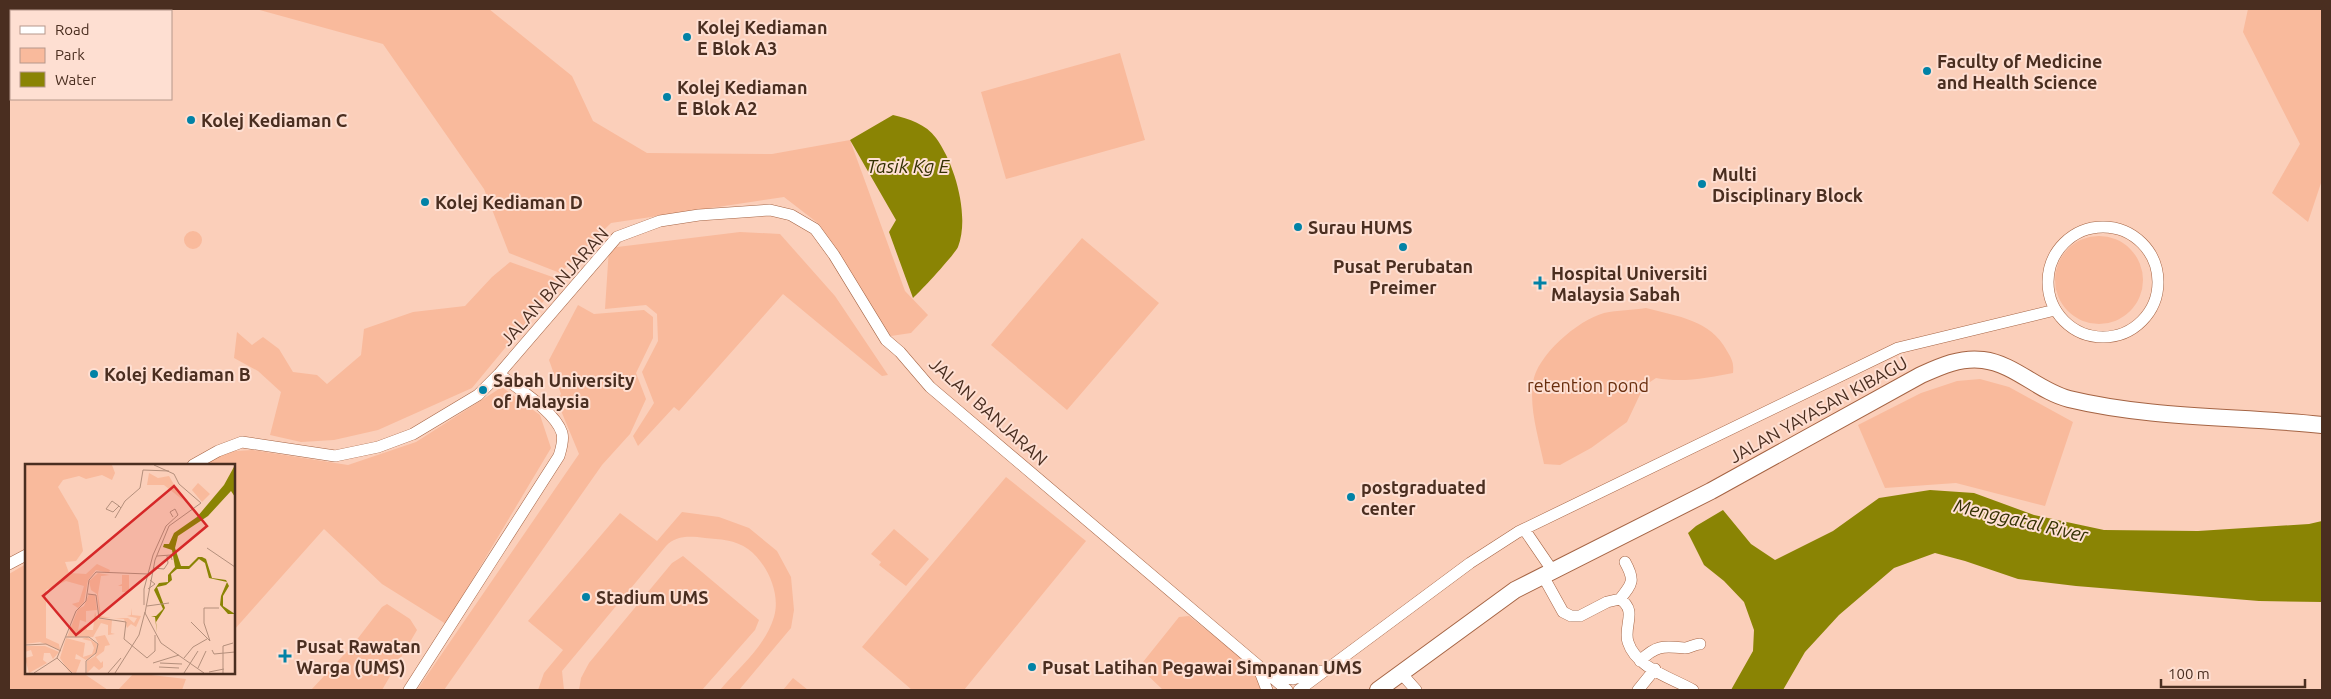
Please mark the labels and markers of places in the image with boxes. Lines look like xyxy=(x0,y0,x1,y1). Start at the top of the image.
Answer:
place label: Kolej Kediaman E Blok A3 xyxy=(697,17,827,58)
marker: Kolej Kediaman E Blok A3 xyxy=(681,31,693,43)
place label: Faculty of Medicine and Health Science xyxy=(1937,51,2102,92)
marker: Faculty of Medicine and Health Science xyxy=(1921,65,1933,77)
place label: Kolej Kediaman E Blok A2 xyxy=(677,77,807,118)
marker: Kolej Kediaman E Blok A2 xyxy=(661,91,673,103)
place label: Kolej Kediaman C xyxy=(201,110,348,130)
marker: Kolej Kediaman C xyxy=(185,114,197,126)
place label: Multi Disciplinary Block xyxy=(1712,164,1863,205)
marker: Multi Disciplinary Block xyxy=(1696,178,1708,190)
place label: Kolej Kediaman D xyxy=(435,192,583,212)
marker: Kolej Kediaman D xyxy=(419,196,431,208)
place label: Surau HUMS xyxy=(1308,217,1413,237)
marker: Surau HUMS xyxy=(1292,221,1304,233)
marker: Pusat Perubatan Preimer xyxy=(1397,241,1409,253)
place label: Pusat Perubatan Preimer xyxy=(1333,256,1473,297)
place label: Hospital Universiti Malaysia Sabah xyxy=(1551,263,1708,304)
marker: Hospital Universiti Malaysia Sabah xyxy=(1533,276,1547,290)
place label: Kolej Kediaman B xyxy=(104,364,251,384)
marker: Kolej Kediaman B xyxy=(88,368,100,380)
place label: Sabah University of Malaysia xyxy=(493,370,635,411)
marker: Sabah University of Malaysia xyxy=(477,384,489,396)
place label: postgraduated center xyxy=(1361,477,1486,518)
marker: postgraduated center xyxy=(1345,491,1357,503)
place label: Stadium UMS xyxy=(596,587,708,607)
marker: Stadium UMS xyxy=(580,591,592,603)
place label: Pusat Rawatan Warga (UMS) xyxy=(296,636,421,678)
marker: Pusat Rawatan Warga (UMS) xyxy=(278,649,292,663)
place label: Pusat Latihan Pegawai Simpanan UMS xyxy=(1042,657,1362,677)
marker: Pusat Latihan Pegawai Simpanan UMS xyxy=(1026,661,1038,673)

